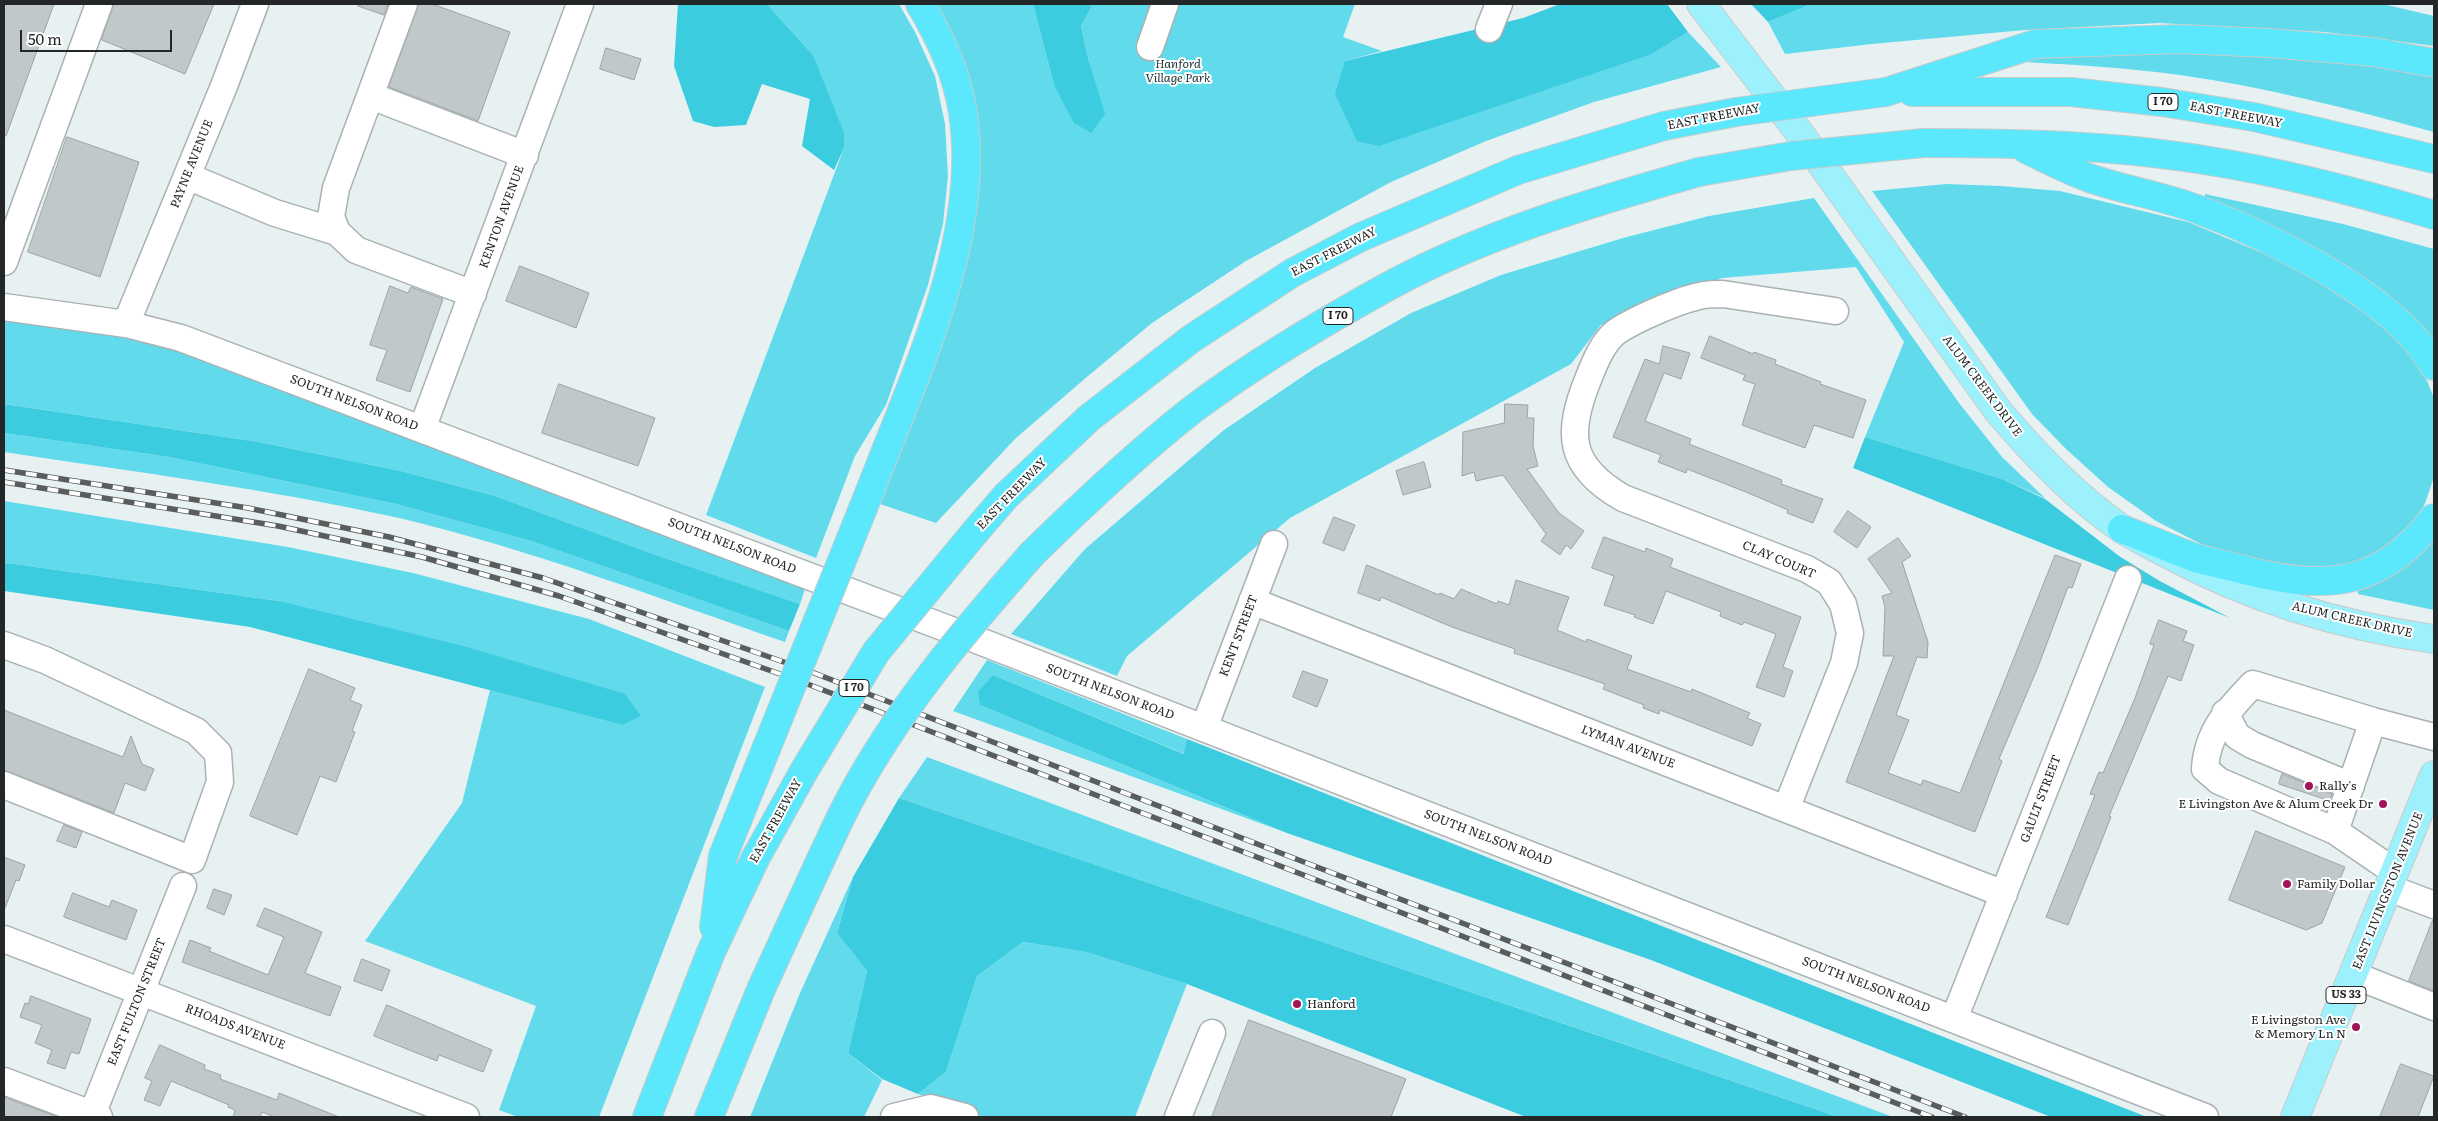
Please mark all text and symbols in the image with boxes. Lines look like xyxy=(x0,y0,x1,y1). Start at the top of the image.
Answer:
scale bar xyxy=(22,20,175,52)
text: 50 m xyxy=(28,27,62,50)
park label: Hanford Village Park xyxy=(1145,57,1211,85)
road number: I 70 xyxy=(2148,94,2178,110)
street label: EAST FREEWAY xyxy=(2189,99,2283,131)
street label: EAST FREEWAY xyxy=(1667,101,1761,133)
street label: PAYNE AVENUE xyxy=(168,118,216,210)
street label: KENTON AVENUE xyxy=(477,164,527,270)
street label: EAST FREEWAY xyxy=(1289,224,1379,280)
road number: I 70 xyxy=(1323,308,1353,324)
street label: ALUM CREEK DRIVE xyxy=(1939,333,2025,439)
street label: SOUTH NELSON ROAD xyxy=(288,372,420,434)
street label: EAST FREEWAY xyxy=(974,455,1050,533)
street label: SOUTH NELSON ROAD xyxy=(666,515,798,577)
street label: CLAY COURT xyxy=(1740,538,1818,582)
street label: KENT STREET xyxy=(1217,593,1261,679)
street label: ALUM CREEK DRIVE xyxy=(2290,599,2414,641)
street label: SOUTH NELSON ROAD xyxy=(1044,661,1176,723)
road number: I 70 xyxy=(839,680,869,696)
street label: LYMAN AVENUE xyxy=(1579,722,1677,772)
street label: GAULT STREET xyxy=(2018,753,2064,845)
street label: EAST FREEWAY xyxy=(747,776,805,866)
place label: Rally's xyxy=(2319,779,2356,793)
marker: Rally's xyxy=(2303,780,2315,792)
place label: E Livingston Ave & Alum Creek Dr xyxy=(2178,797,2373,811)
marker: E Livingston Ave & Alum Creek Dr xyxy=(2377,798,2389,810)
street label: SOUTH NELSON ROAD xyxy=(1422,807,1554,869)
street label: EAST LIVINGSTON AVENUE xyxy=(2350,810,2426,972)
place label: Family Dollar xyxy=(2297,877,2375,891)
marker: Family Dollar xyxy=(2281,878,2293,890)
street label: EAST FULTON STREET xyxy=(105,936,169,1068)
street label: SOUTH NELSON ROAD xyxy=(1800,954,1932,1016)
road number: US 33 xyxy=(2326,986,2366,1004)
place label: Hanford xyxy=(1307,997,1356,1011)
marker: Hanford xyxy=(1291,998,1303,1010)
street label: RHOADS AVENUE xyxy=(183,1001,287,1053)
place label: E Livingston Ave & Memory Ln N xyxy=(2251,1013,2346,1041)
marker: E Livingston Ave & Memory Ln N xyxy=(2350,1021,2362,1033)

